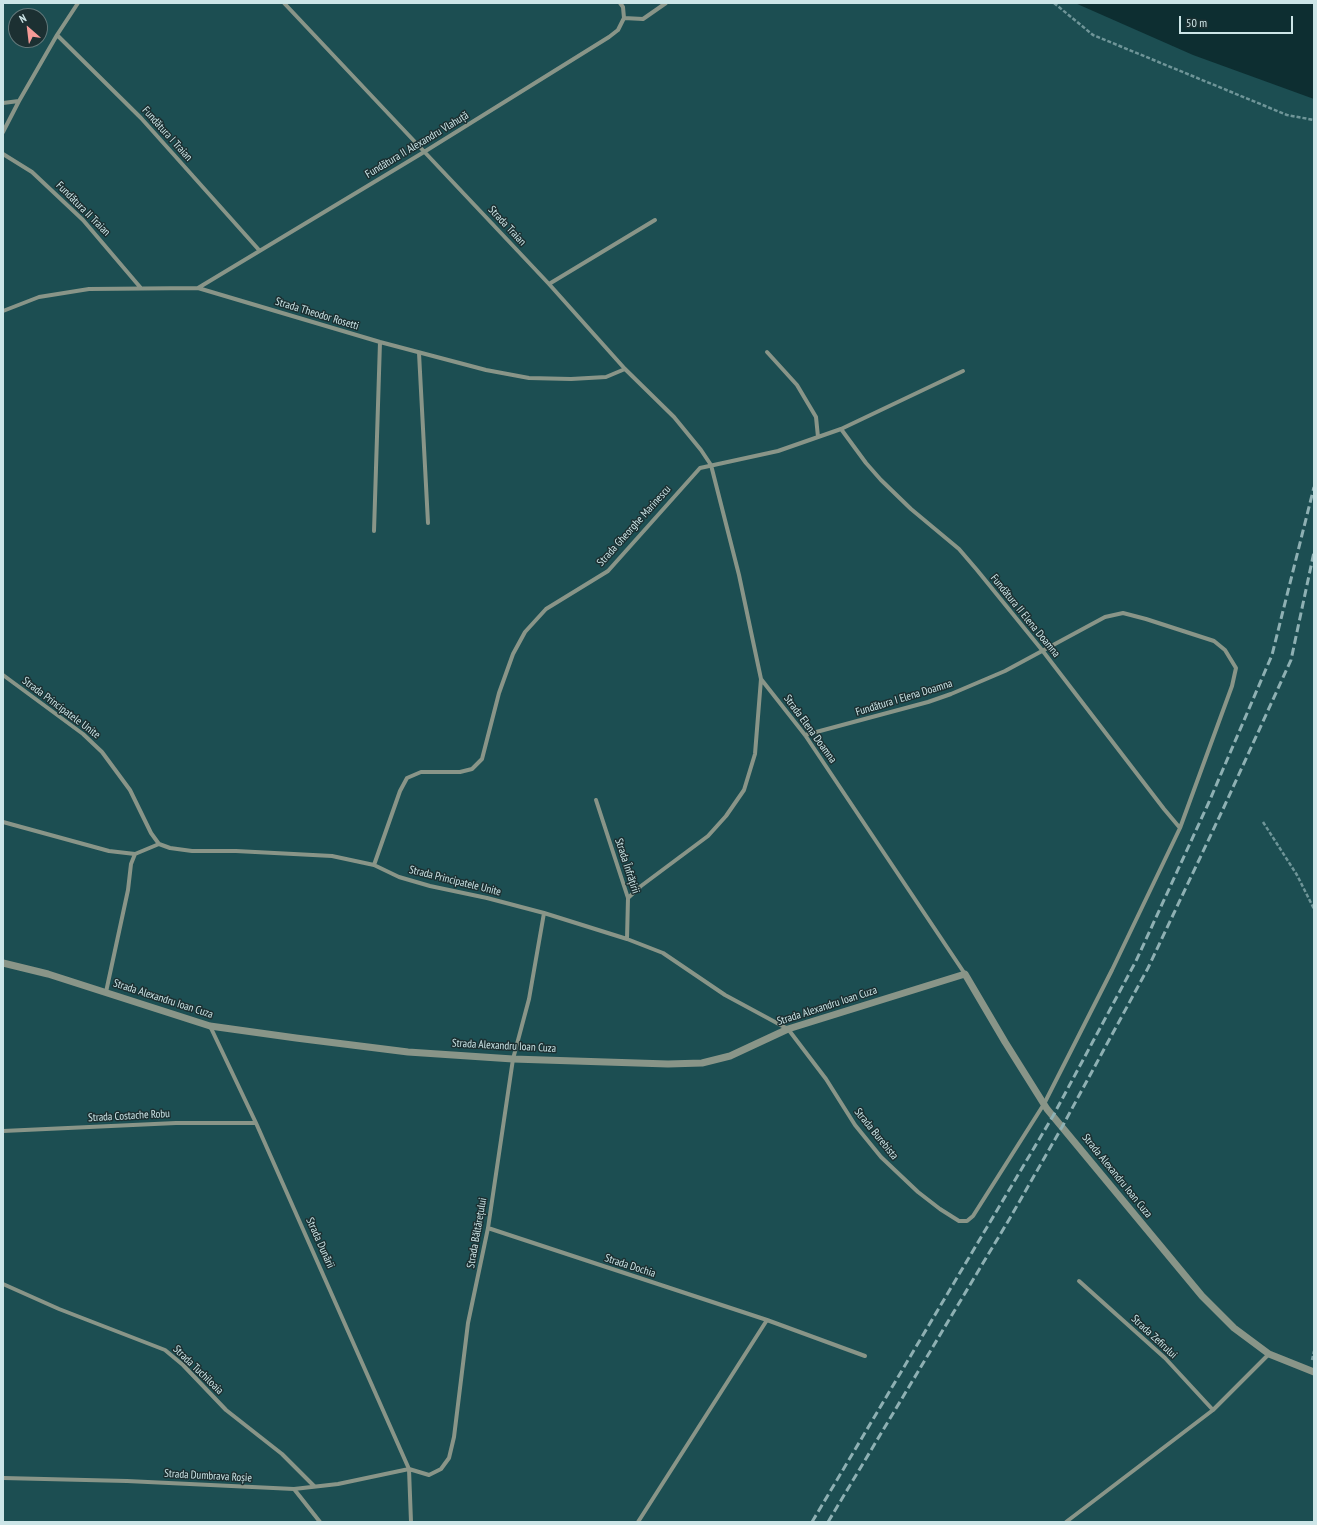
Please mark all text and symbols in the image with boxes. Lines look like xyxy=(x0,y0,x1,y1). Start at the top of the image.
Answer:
north arrow xyxy=(8,8,48,48)
scale bar xyxy=(1181,8,1295,34)
text: N xyxy=(17,11,29,26)
text: 50 m xyxy=(1186,15,1207,30)
street label: Fundătura I Traian xyxy=(139,104,195,164)
street label: Fundătura II Alexandru Vlahuță xyxy=(363,109,471,181)
street label: Fundătura II Traian xyxy=(53,179,113,239)
street label: Strada Traian xyxy=(485,203,529,249)
street label: Strada Theodor Rosetti xyxy=(274,295,360,333)
street label: Strada Gheorghe Marinescu xyxy=(594,483,674,569)
street label: Fundătura II Elena Doamna xyxy=(987,572,1063,660)
street label: Strada Principatele Unite xyxy=(19,674,103,742)
street label: Fundătura I Elena Doamna xyxy=(854,677,954,719)
street label: Strada Elena Doamna xyxy=(781,692,839,766)
street label: Strada Înfrățirii xyxy=(612,837,642,895)
street label: Strada Principatele Unite xyxy=(408,863,502,899)
street label: Strada Alexandru Ioan Cuza xyxy=(111,977,215,1021)
street label: Strada Alexandru Ioan Cuza xyxy=(775,984,879,1028)
street label: Strada Alexandru Ioan Cuza xyxy=(452,1037,556,1055)
street label: Strada Burebista xyxy=(851,1106,901,1162)
street label: Strada Costache Robu xyxy=(88,1107,170,1125)
street label: Strada Alexandru Ioan Cuza xyxy=(1079,1131,1155,1221)
street label: Strada Băltărețului xyxy=(464,1197,490,1269)
street label: Strada Dunării xyxy=(303,1216,337,1270)
street label: Strada Dochia xyxy=(603,1252,657,1280)
street label: Strada Zefirului xyxy=(1128,1312,1180,1362)
street label: Strada Tuchiloaia xyxy=(170,1343,226,1397)
street label: Strada Dumbrava Roșie xyxy=(164,1467,252,1485)

